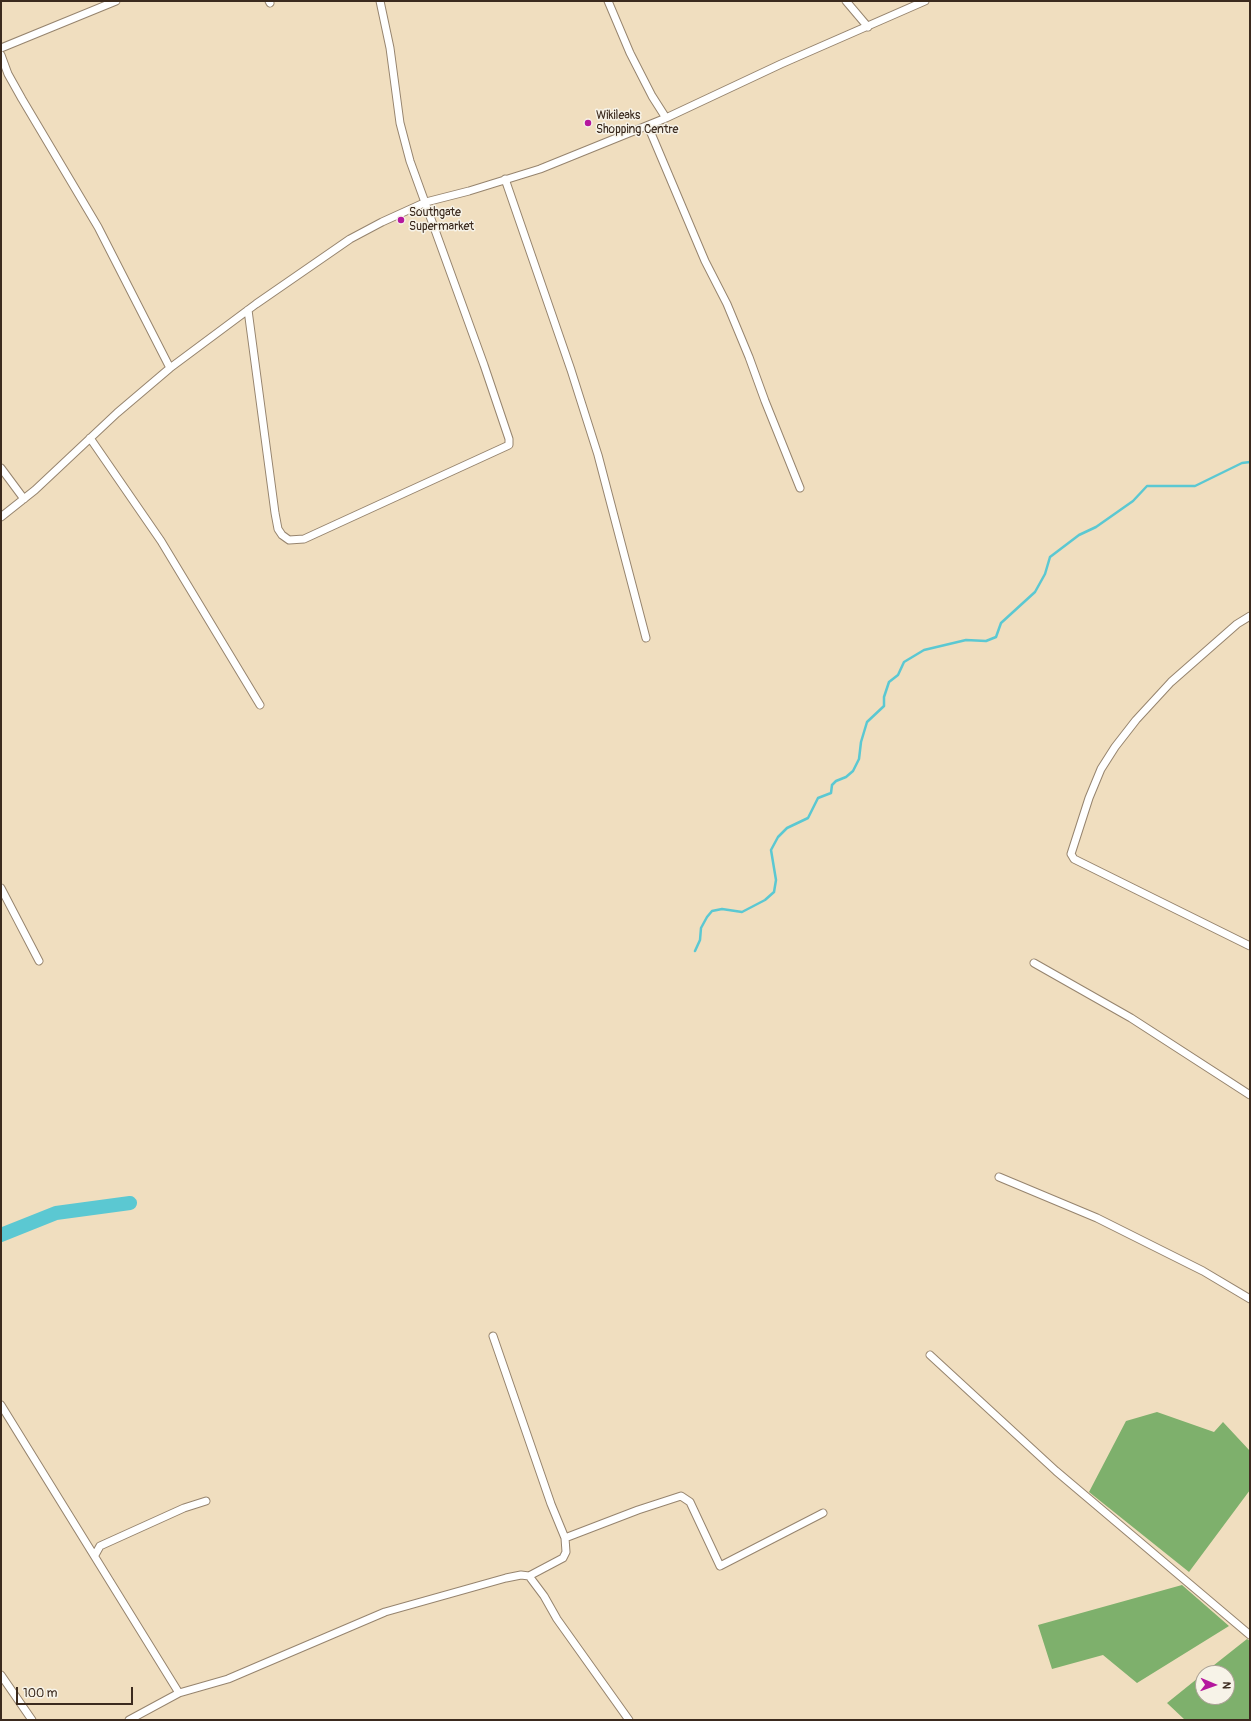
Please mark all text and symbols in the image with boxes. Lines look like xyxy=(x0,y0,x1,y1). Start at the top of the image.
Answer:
place label: Wikileaks Shopping Centre xyxy=(596,109,679,137)
marker: Wikileaks Shopping Centre xyxy=(583,118,593,128)
place label: Southgate Supermarket xyxy=(409,206,474,234)
marker: Southgate Supermarket xyxy=(396,215,406,225)
north arrow xyxy=(1195,1665,1235,1705)
scale bar xyxy=(18,1679,135,1705)
text: N xyxy=(1220,1681,1233,1689)
text: 100 m xyxy=(23,1686,57,1701)

